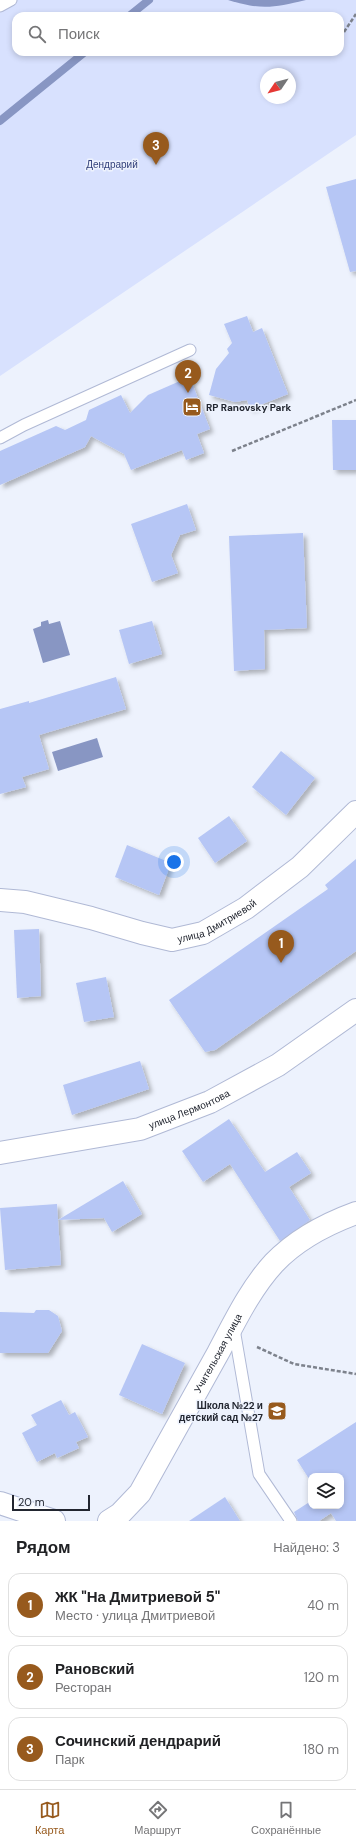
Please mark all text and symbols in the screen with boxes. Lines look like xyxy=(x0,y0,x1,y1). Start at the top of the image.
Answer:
search box xyxy=(12,12,344,56)
icon: search xyxy=(26,23,48,45)
text: Поиск xyxy=(58,24,100,44)
north arrow xyxy=(260,68,296,104)
pin: 3 xyxy=(143,132,169,165)
park label: Дендрарий xyxy=(86,158,138,171)
pin: 2 xyxy=(175,360,201,393)
hotel icon: RP Ranovsky Park xyxy=(181,396,203,418)
place label: RP Ranovsky Park xyxy=(206,401,292,414)
your location xyxy=(164,852,184,872)
street label: улица Дмитриевой xyxy=(176,896,259,945)
pin: 1 xyxy=(268,930,294,963)
street label: улица Лермонтова xyxy=(147,1086,232,1132)
street label: Учительская улица xyxy=(191,1311,245,1395)
place label: Школа №22 и детский сад №27 xyxy=(179,1399,264,1424)
school or university icon: Школа №22 и детский сад №27 xyxy=(266,1400,288,1422)
map controls xyxy=(308,1473,344,1509)
button: layers xyxy=(308,1473,344,1509)
scale bar xyxy=(12,1493,90,1512)
text: 20 m xyxy=(18,1495,44,1509)
text: Рядом xyxy=(16,1536,71,1558)
text: Найдено: 3 xyxy=(273,1539,340,1556)
text: ЖК "На Дмитриевой 5" xyxy=(55,1587,220,1607)
text: 1 xyxy=(28,1597,32,1614)
text: 40 m xyxy=(307,1597,339,1614)
text: Место · улица Дмитриевой xyxy=(55,1607,215,1624)
text: Рановский xyxy=(55,1659,135,1679)
text: 2 xyxy=(26,1669,34,1686)
text: 120 m xyxy=(304,1669,339,1686)
text: Ресторан xyxy=(55,1679,112,1696)
text: Сочинский дендрарий xyxy=(55,1731,221,1751)
text: 3 xyxy=(26,1741,34,1758)
text: 180 m xyxy=(303,1741,339,1758)
text: Парк xyxy=(55,1751,85,1768)
tab: Карта xyxy=(35,1799,64,1837)
tab: Маршрут xyxy=(134,1799,181,1837)
tab: Сохранённые xyxy=(251,1799,321,1837)

